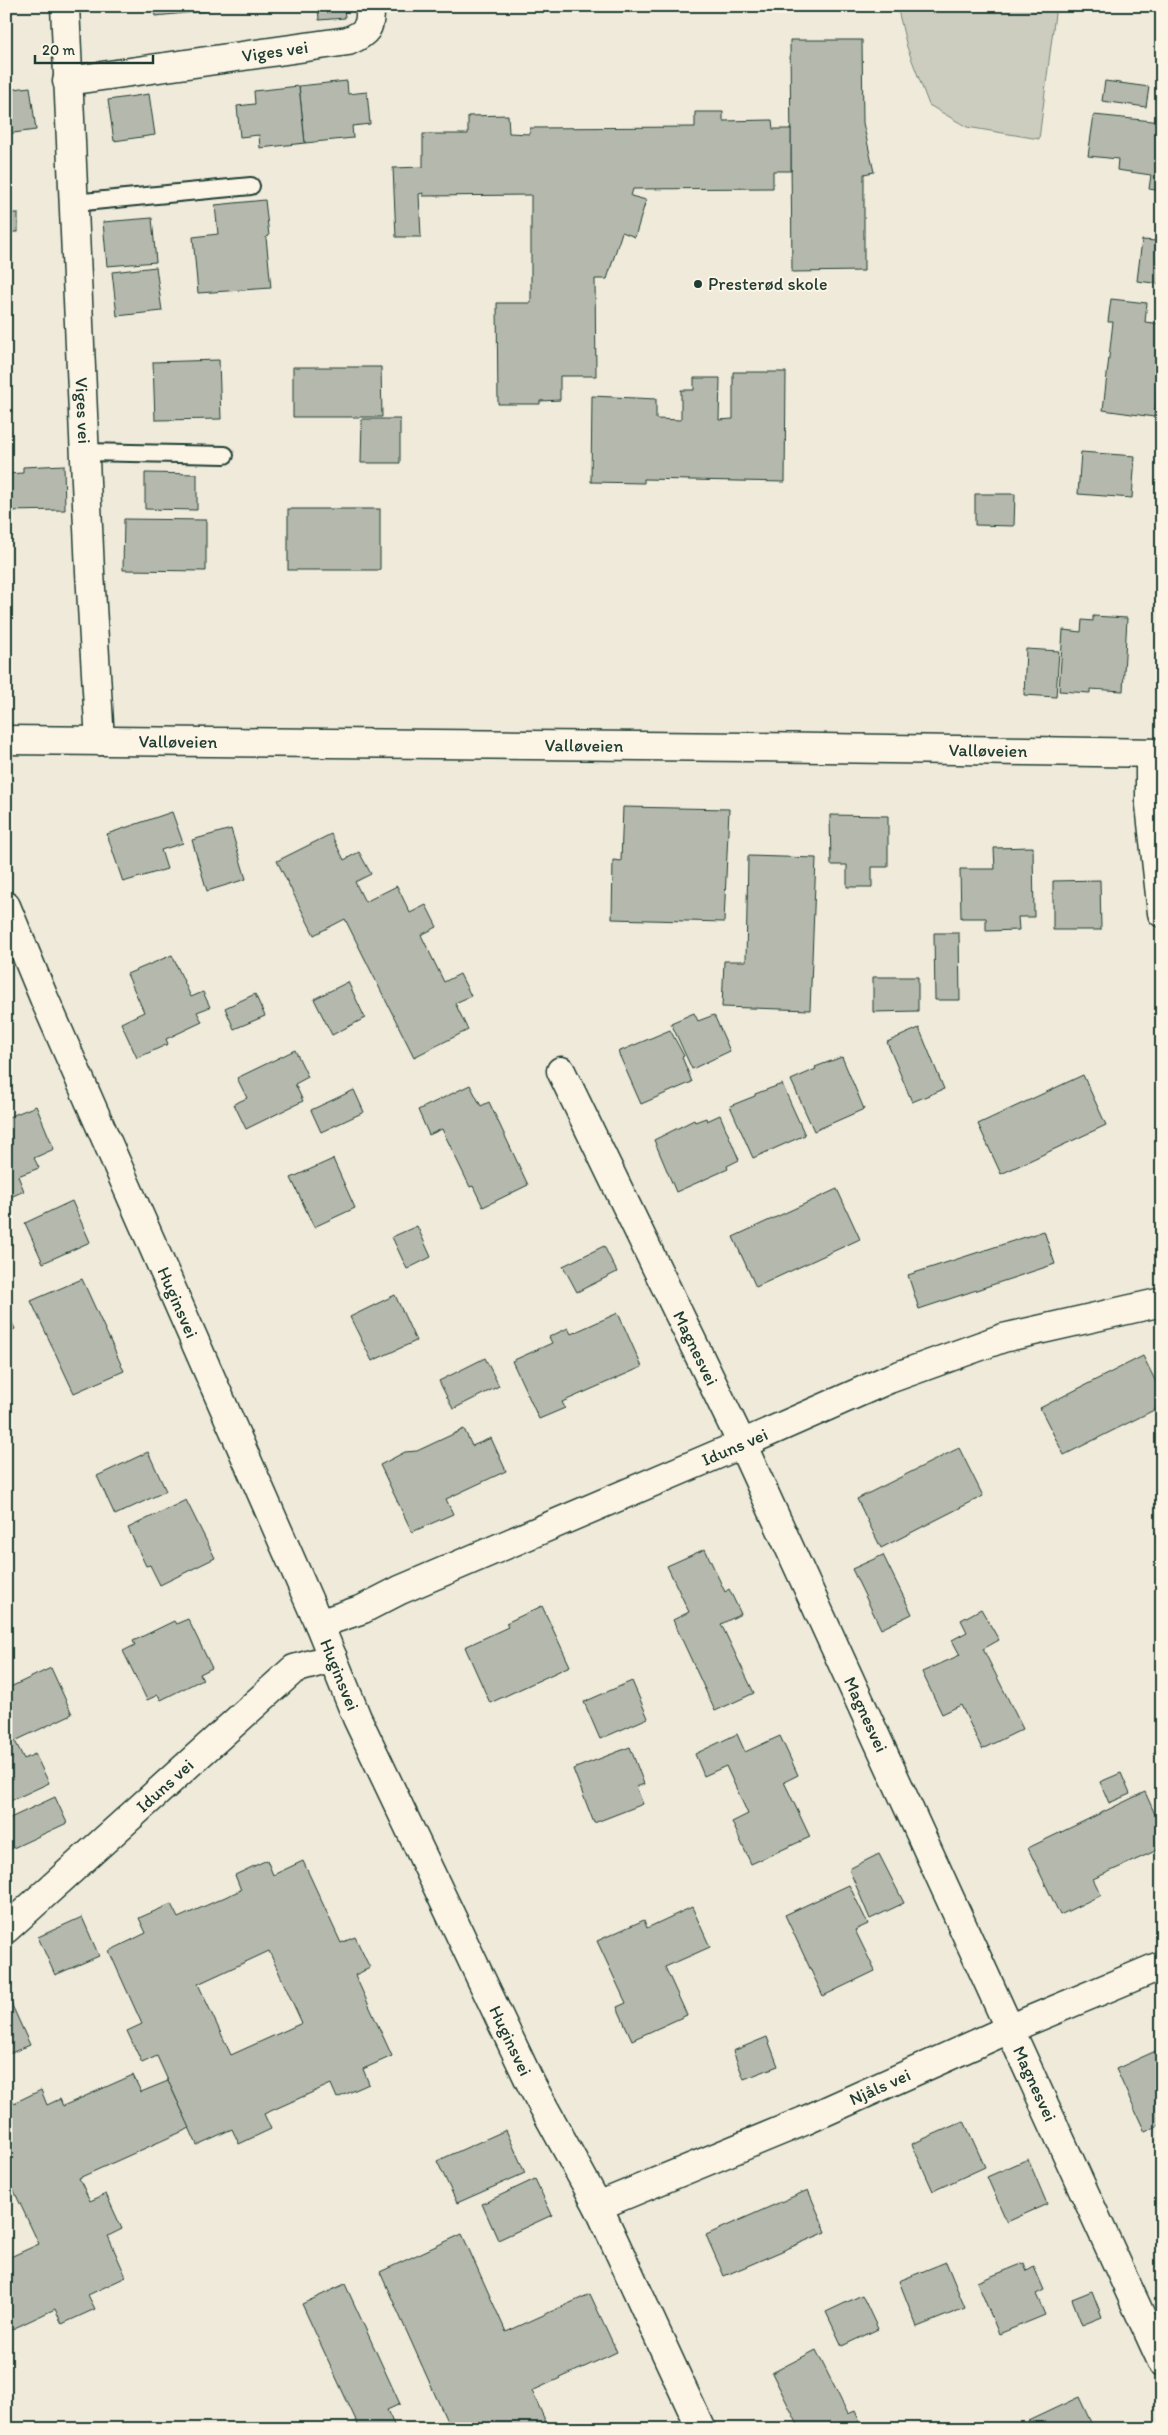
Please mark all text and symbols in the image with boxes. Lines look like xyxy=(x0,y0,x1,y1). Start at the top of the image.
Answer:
scale bar xyxy=(35,32,152,64)
street label: Viges vei xyxy=(240,36,309,67)
text: 20 m xyxy=(42,41,76,59)
place label: Presterød skole xyxy=(708,273,827,295)
marker: Presterød skole xyxy=(692,278,704,290)
street label: Viges vei xyxy=(70,377,95,444)
street label: Valløveien xyxy=(138,730,218,753)
street label: Valløveien xyxy=(544,734,624,757)
street label: Valløveien xyxy=(948,739,1028,762)
street label: Huginsvei xyxy=(152,1263,203,1341)
street label: Magnesvei xyxy=(668,1307,723,1389)
street label: Iduns vei xyxy=(698,1423,771,1471)
street label: Huginsvei xyxy=(315,1636,364,1714)
street label: Magnesvei xyxy=(839,1673,893,1756)
street label: Iduns vei xyxy=(132,1754,198,1817)
street label: Huginsvei xyxy=(484,2002,537,2080)
street label: Magnesvei xyxy=(1008,2042,1061,2125)
street label: Njåls vei xyxy=(846,2064,914,2110)

